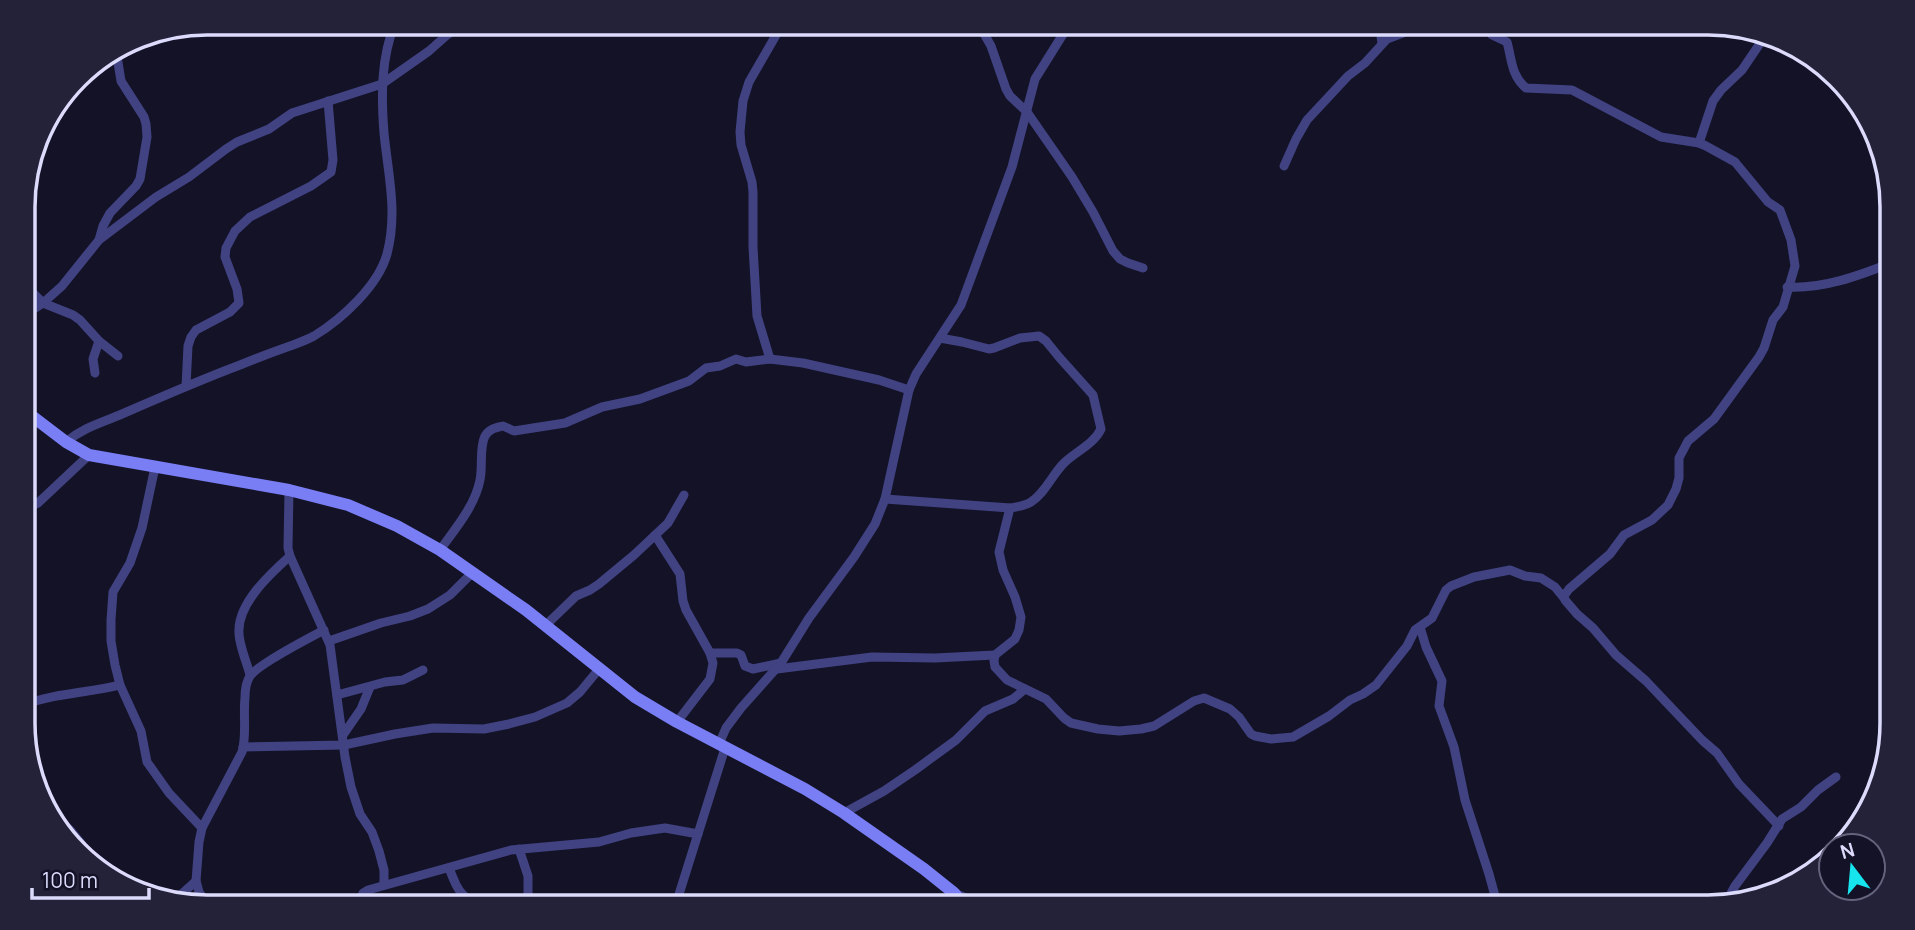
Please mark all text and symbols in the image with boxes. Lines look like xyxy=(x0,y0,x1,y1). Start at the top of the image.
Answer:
north arrow xyxy=(1817,832,1887,902)
text: N xyxy=(1837,836,1857,865)
scale bar xyxy=(32,856,149,900)
text: 100 m xyxy=(42,866,98,894)

